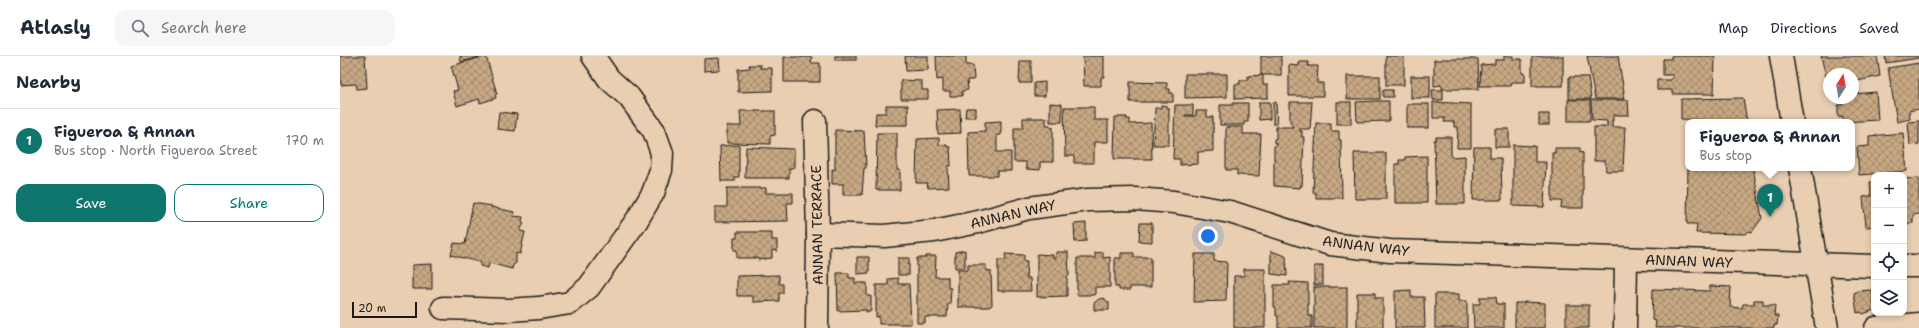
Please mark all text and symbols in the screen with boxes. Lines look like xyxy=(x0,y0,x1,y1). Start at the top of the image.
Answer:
search box xyxy=(115,10,395,46)
text: Atlasly xyxy=(20,15,91,40)
icon: search xyxy=(129,17,151,39)
text: Search here xyxy=(161,18,247,38)
text: Map xyxy=(1719,19,1749,37)
text: Directions xyxy=(1771,19,1837,37)
text: Saved xyxy=(1859,19,1899,37)
north arrow xyxy=(1823,68,1859,104)
text: Nearby xyxy=(16,71,81,93)
popup xyxy=(1685,119,1855,171)
text: Figueroa & Annan xyxy=(54,122,195,142)
text: Figueroa & Annan xyxy=(1700,127,1840,147)
text: 1 xyxy=(26,132,32,149)
text: 170 m xyxy=(286,132,324,149)
text: Bus stop · North Figueroa Street xyxy=(54,142,257,159)
text: Bus stop xyxy=(1700,147,1752,164)
street label: ANNAN TERRACE xyxy=(807,164,827,285)
map controls xyxy=(1871,172,1907,316)
button: + xyxy=(1871,172,1907,208)
button: Save xyxy=(16,184,166,222)
button: Share xyxy=(174,184,324,222)
pin: 1 xyxy=(1757,184,1783,217)
street label: ANNAN WAY xyxy=(968,195,1058,233)
button: − xyxy=(1871,208,1907,244)
your location xyxy=(1198,226,1218,246)
street label: ANNAN WAY xyxy=(1321,232,1411,260)
button: locate xyxy=(1871,244,1907,280)
street label: ANNAN WAY xyxy=(1645,250,1734,272)
button: layers xyxy=(1871,280,1907,316)
scale bar xyxy=(352,300,417,319)
text: 20 m xyxy=(358,301,386,316)

